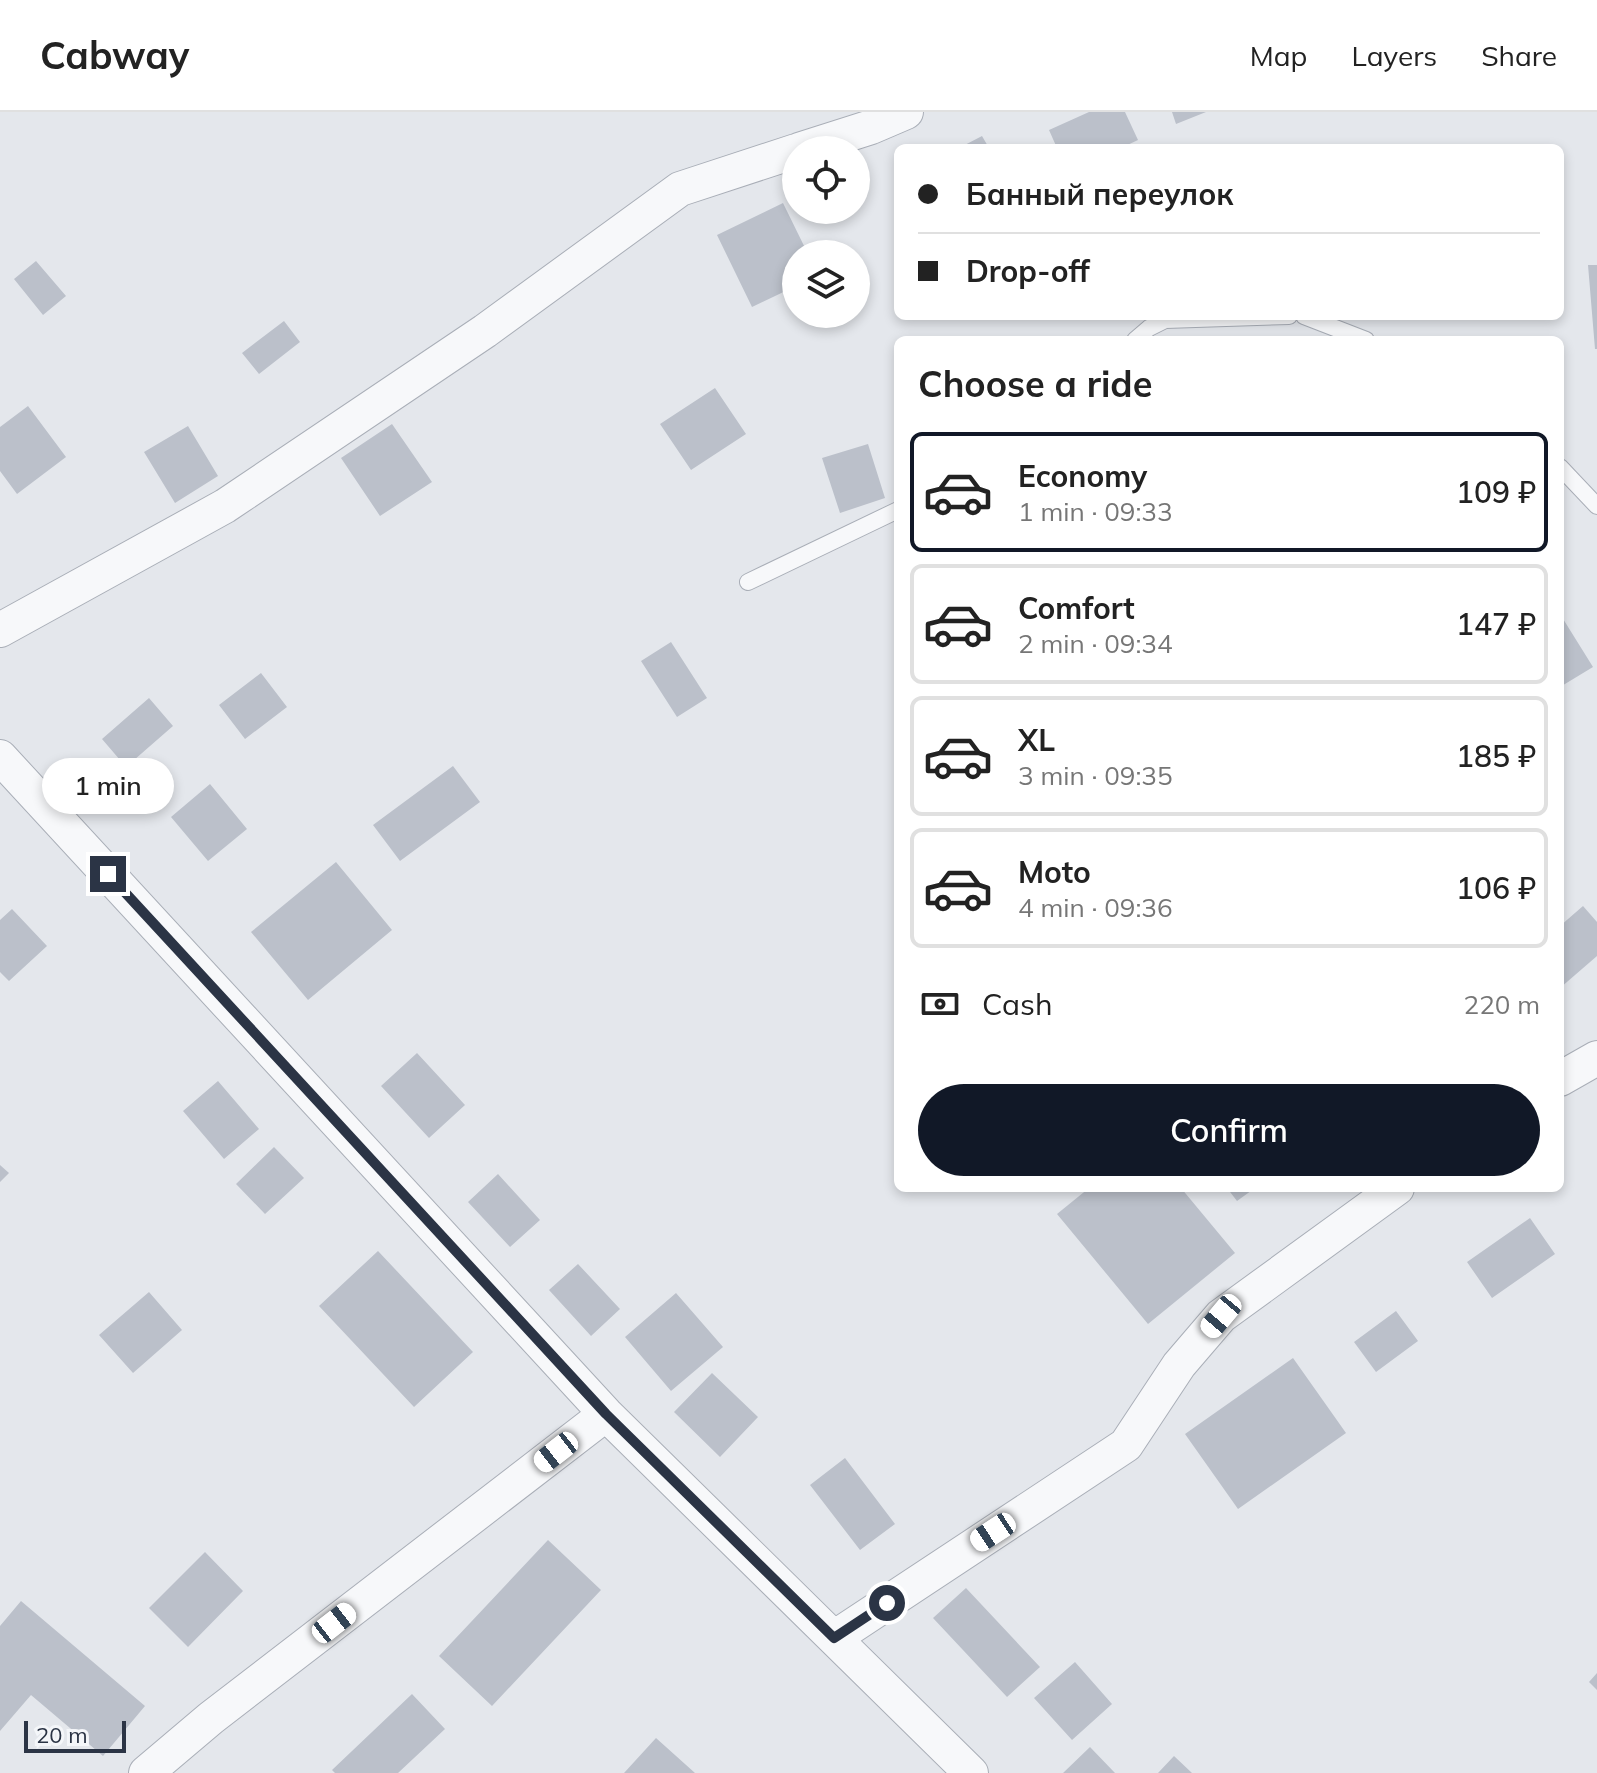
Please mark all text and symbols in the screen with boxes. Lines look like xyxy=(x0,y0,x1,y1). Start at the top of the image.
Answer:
text: Cabway xyxy=(40,31,189,79)
text: Map xyxy=(1250,38,1307,73)
text: Layers xyxy=(1351,38,1437,73)
text: Share xyxy=(1481,38,1557,73)
map controls xyxy=(782,136,870,328)
button: locate xyxy=(782,136,870,224)
text: Банный переулок xyxy=(966,175,1233,213)
button: layers xyxy=(782,240,870,328)
text: Drop-off xyxy=(966,252,1090,290)
text: Choose a ride xyxy=(918,361,1152,406)
icon: car xyxy=(922,456,994,528)
text: Economy xyxy=(1018,457,1147,495)
text: 109 ₽ xyxy=(1456,473,1536,511)
text: 1 min · 09:33 xyxy=(1018,495,1173,528)
icon: car xyxy=(922,588,994,660)
text: Comfort xyxy=(1018,589,1135,627)
text: 147 ₽ xyxy=(1456,605,1536,643)
text: 2 min · 09:34 xyxy=(1018,627,1173,660)
icon: car xyxy=(922,720,994,792)
text: XL xyxy=(1018,721,1055,759)
text: 185 ₽ xyxy=(1456,737,1536,775)
callout: 1 min xyxy=(42,758,174,814)
text: 3 min · 09:35 xyxy=(1018,759,1173,792)
text: 1 min xyxy=(74,769,142,802)
icon: car xyxy=(922,852,994,924)
text: Moto xyxy=(1018,853,1091,891)
route end xyxy=(90,856,126,892)
text: 106 ₽ xyxy=(1456,869,1536,907)
text: 4 min · 09:36 xyxy=(1018,891,1173,924)
icon: cash xyxy=(918,982,962,1026)
text: Cash xyxy=(982,985,1053,1023)
text: 220 m xyxy=(1464,988,1540,1021)
button: Confirm xyxy=(918,1084,1540,1176)
car xyxy=(1196,1290,1246,1342)
car xyxy=(530,1428,582,1476)
car xyxy=(966,1509,1020,1555)
route start xyxy=(869,1585,905,1621)
car xyxy=(308,1599,360,1647)
scale bar xyxy=(24,1717,126,1753)
text: 20 m xyxy=(36,1721,87,1749)

